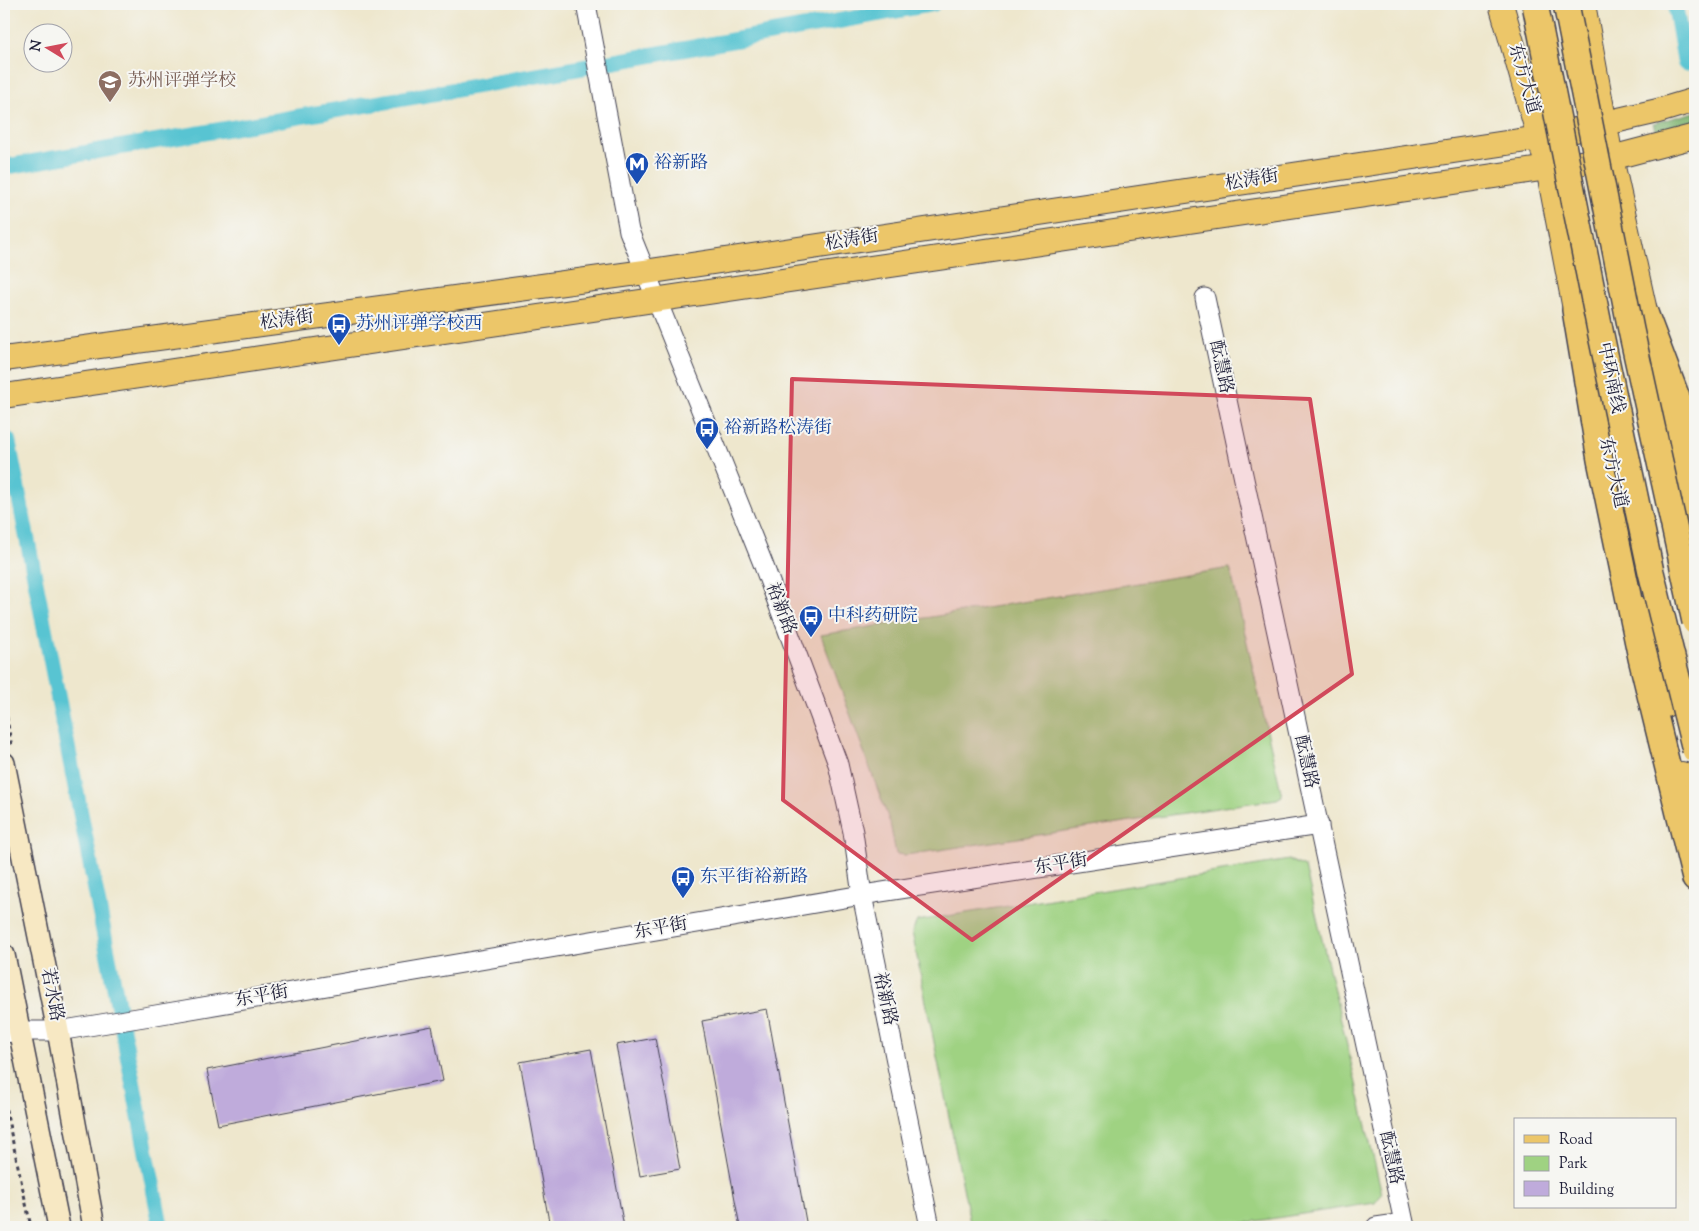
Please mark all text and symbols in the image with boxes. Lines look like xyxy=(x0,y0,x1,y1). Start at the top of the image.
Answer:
north arrow xyxy=(22,22,72,72)
text: N xyxy=(26,39,48,53)
street label: 东方大道 xyxy=(1501,41,1545,117)
school or university icon: 苏州评弹学校 xyxy=(97,69,123,103)
place label: 苏州评弹学校 xyxy=(128,69,236,95)
metro station icon: 裕新路 xyxy=(624,151,650,185)
place label: 裕新路 xyxy=(654,151,708,177)
street label: 松涛街 xyxy=(1223,164,1281,198)
street label: 松涛街 xyxy=(823,224,881,258)
street label: 松涛街 xyxy=(258,304,316,338)
bus stop icon: 苏州评弹学校西 xyxy=(326,312,352,346)
place label: 苏州评弹学校西 xyxy=(356,312,482,338)
street label: 酝慧路 xyxy=(1202,338,1238,396)
street label: 中环南线 xyxy=(1590,340,1630,416)
bus stop icon: 裕新路松涛街 xyxy=(694,416,720,450)
place label: 裕新路松涛街 xyxy=(724,416,832,442)
street label: 东方大道 xyxy=(1591,435,1633,511)
street label: 裕新路 xyxy=(758,579,802,639)
bus stop icon: 中科药研院 xyxy=(798,604,824,638)
place label: 中科药研院 xyxy=(828,604,918,630)
street label: 酝慧路 xyxy=(1287,733,1323,791)
street label: 东平街 xyxy=(1032,848,1090,882)
bus stop icon: 东平街裕新路 xyxy=(670,865,696,899)
place label: 东平街裕新路 xyxy=(700,865,808,891)
street label: 东平街 xyxy=(632,912,690,946)
street label: 若水路 xyxy=(33,966,69,1024)
street label: 裕新路 xyxy=(866,970,902,1028)
street label: 东平街 xyxy=(233,980,291,1014)
legend xyxy=(1514,1118,1676,1208)
street label: 酝慧路 xyxy=(1372,1129,1408,1187)
text: Road xyxy=(1559,1130,1593,1151)
text: Park xyxy=(1559,1154,1588,1175)
text: Building xyxy=(1559,1180,1614,1201)

